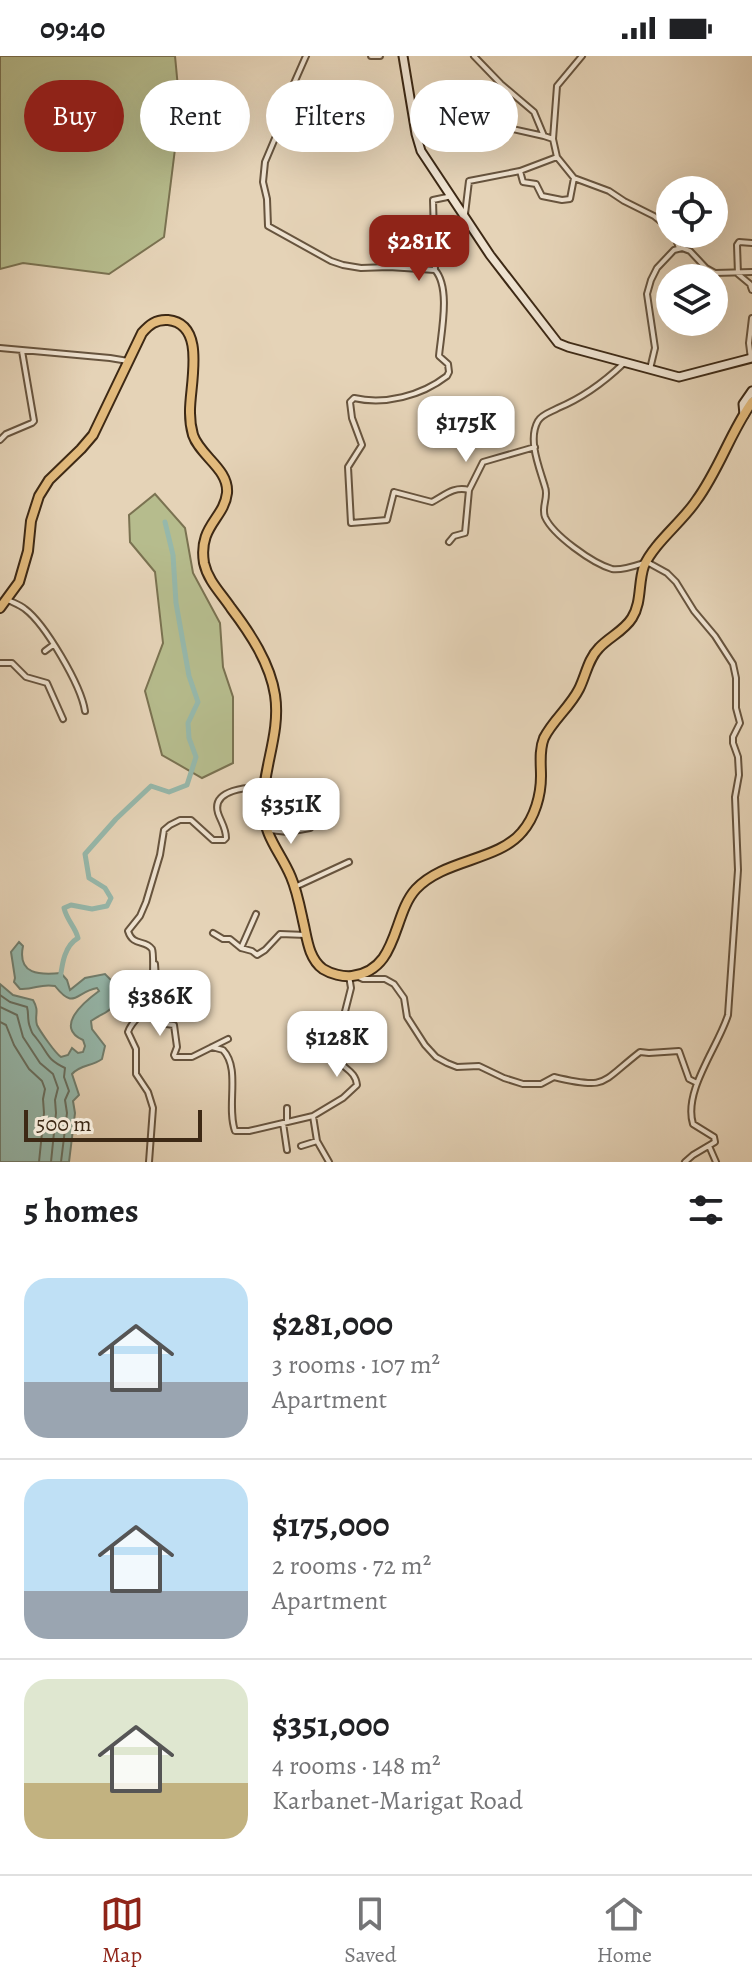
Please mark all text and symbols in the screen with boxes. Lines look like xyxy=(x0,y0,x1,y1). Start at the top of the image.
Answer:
text: 09:40 xyxy=(40,8,105,48)
chip: Buy xyxy=(24,80,124,152)
chip: Rent xyxy=(140,80,250,152)
chip: Filters xyxy=(266,80,394,152)
chip: New xyxy=(410,80,518,152)
map controls xyxy=(656,176,728,336)
button: locate xyxy=(656,176,728,248)
pin: $281K xyxy=(363,215,475,283)
text: $281K xyxy=(387,223,451,258)
button: layers xyxy=(656,264,728,336)
pin: $175K xyxy=(410,396,522,464)
text: $175K xyxy=(436,404,496,439)
pin: $351K xyxy=(235,778,347,846)
text: $351K xyxy=(261,786,321,821)
pin: $386K xyxy=(104,970,216,1038)
text: $386K xyxy=(127,978,193,1013)
pin: $128K xyxy=(281,1011,393,1079)
text: $128K xyxy=(305,1019,369,1054)
scale bar xyxy=(24,1106,202,1142)
text: 500 m xyxy=(36,1109,92,1139)
text: 5 homes xyxy=(24,1187,139,1234)
icon: filters xyxy=(684,1188,728,1232)
text: $281,000 xyxy=(272,1300,393,1347)
icon: home xyxy=(88,1310,184,1406)
text: 3 rooms · 107 m² xyxy=(272,1347,440,1382)
text: Apartment xyxy=(272,1382,387,1417)
text: $175,000 xyxy=(272,1501,390,1548)
icon: home xyxy=(88,1511,184,1607)
text: 2 rooms · 72 m² xyxy=(272,1548,431,1583)
text: Apartment xyxy=(272,1583,387,1618)
text: $351,000 xyxy=(272,1701,390,1748)
icon: home xyxy=(88,1711,184,1807)
text: 4 rooms · 148 m² xyxy=(272,1748,441,1783)
text: Karbanet-Marigat Road xyxy=(272,1783,523,1818)
tab: Map xyxy=(100,1892,144,1970)
tab: Saved xyxy=(344,1892,396,1970)
tab: Home xyxy=(597,1892,652,1970)

